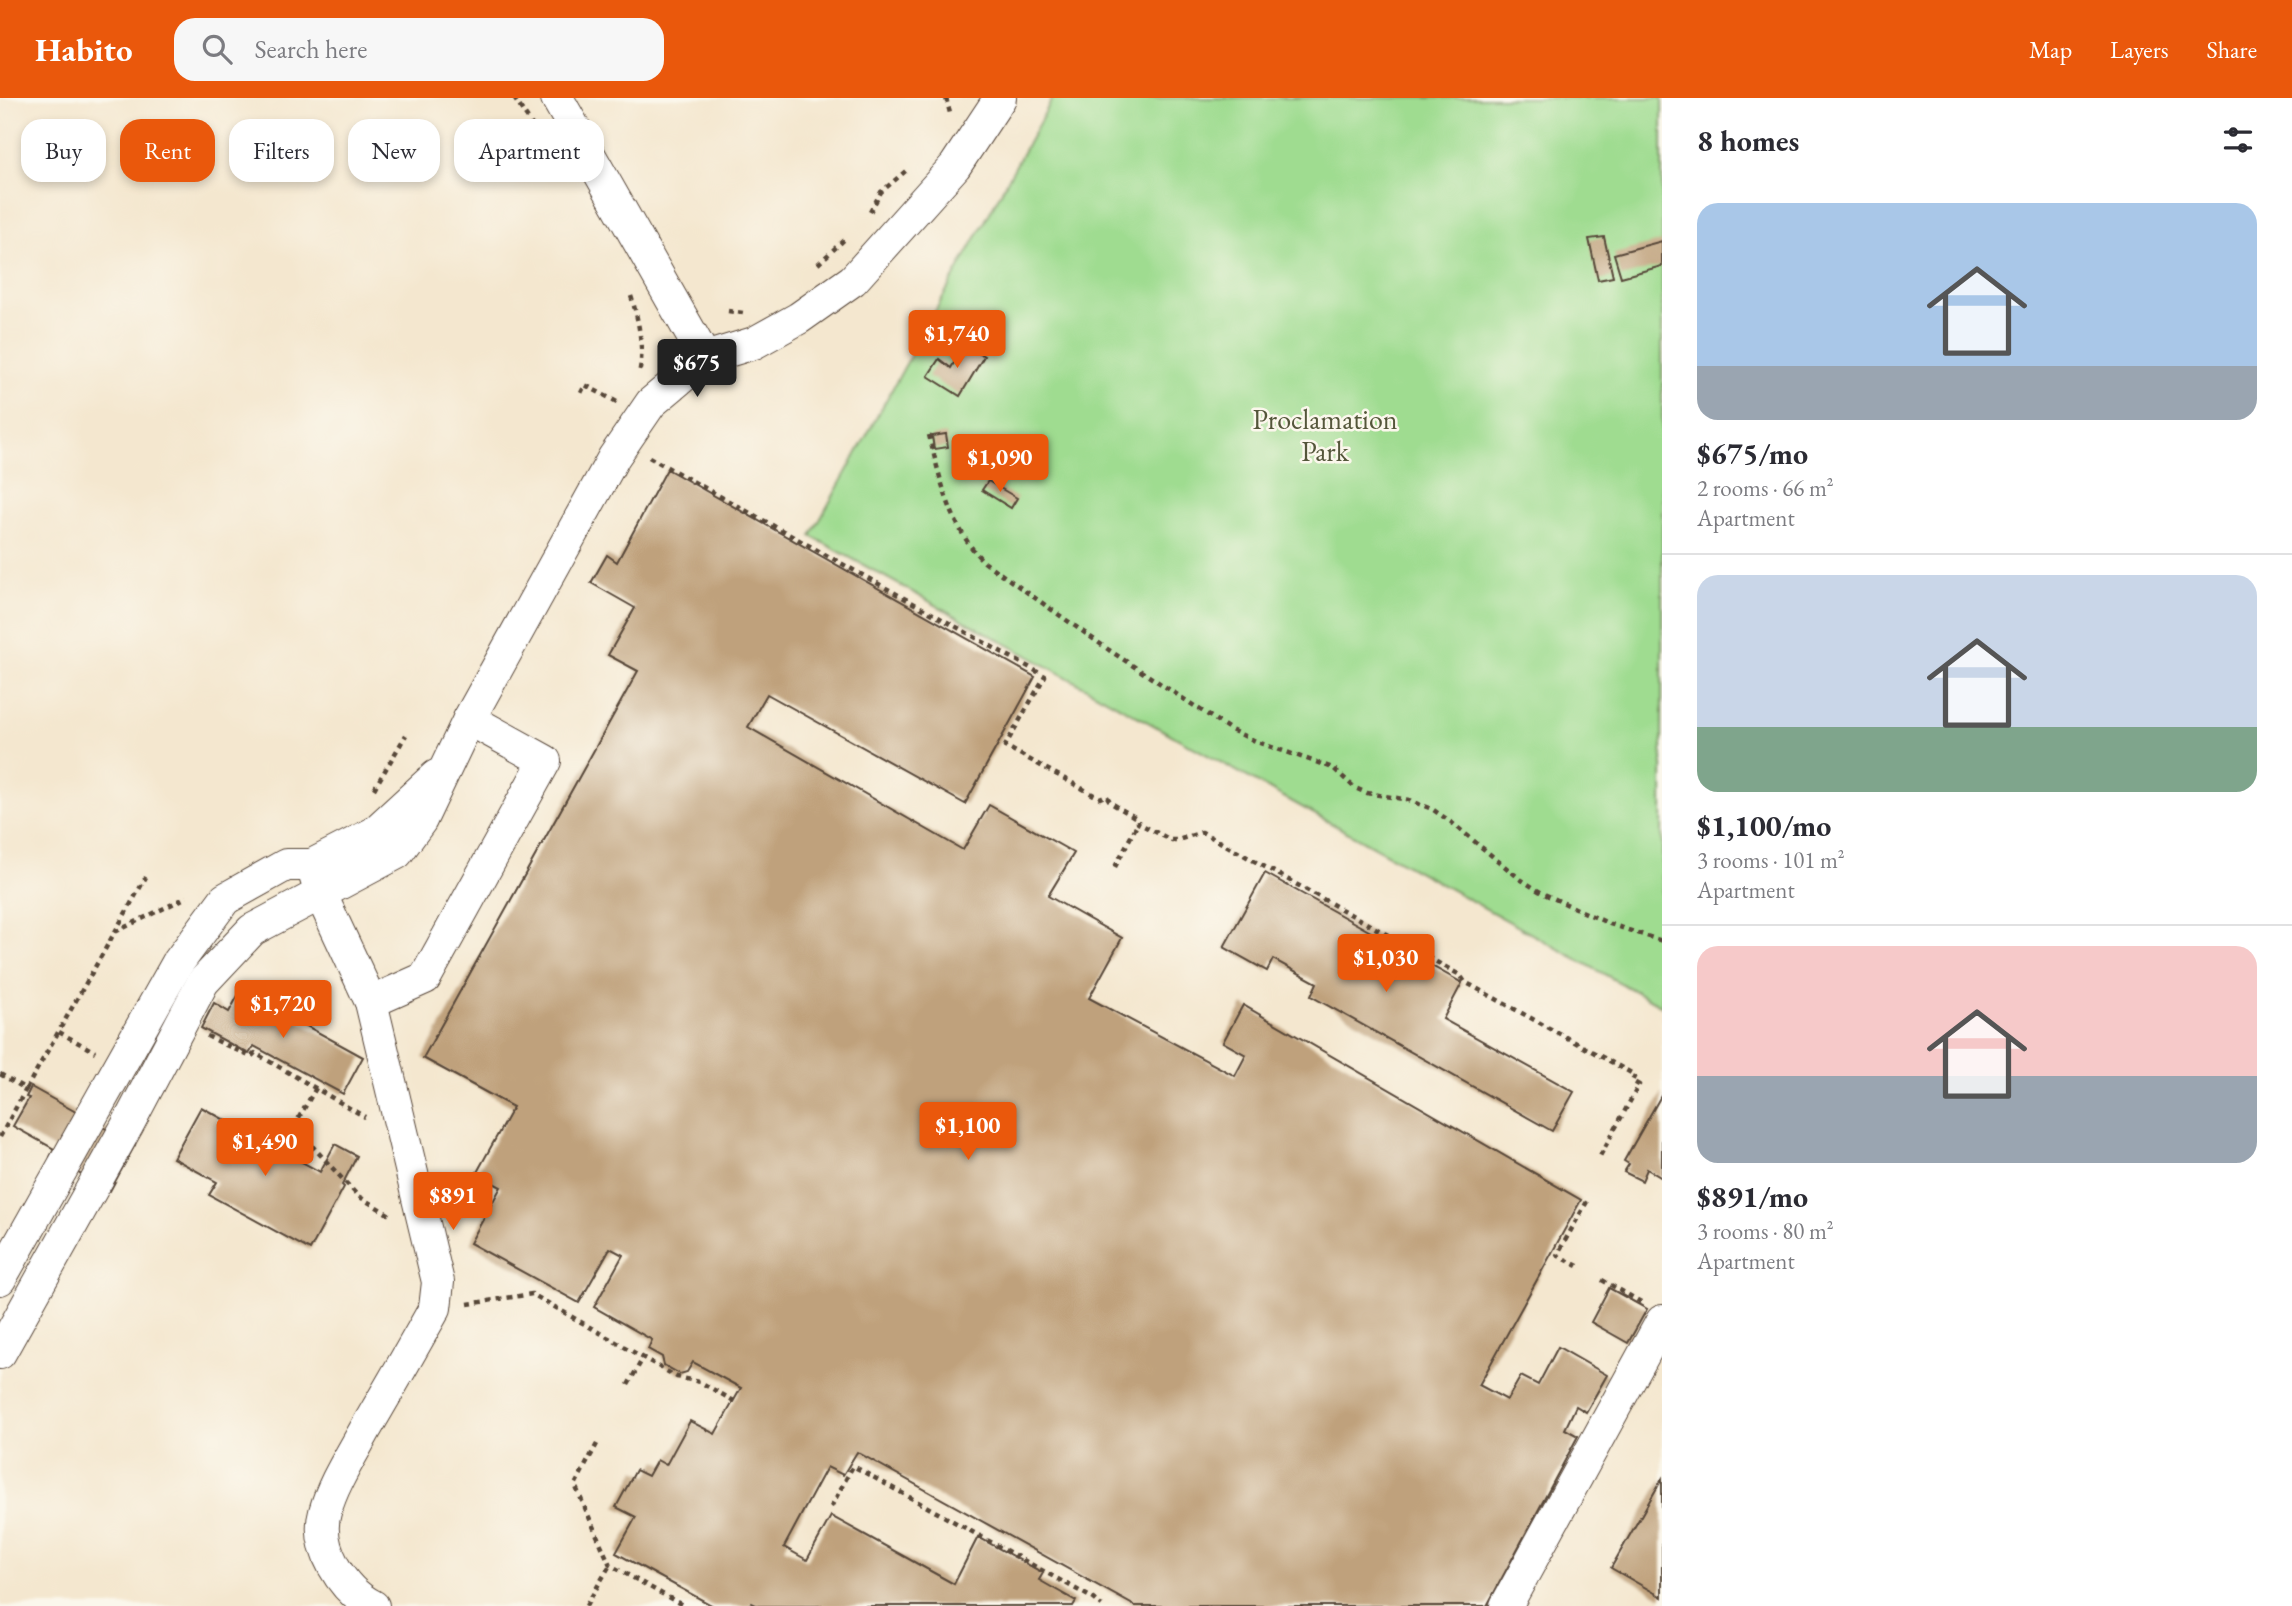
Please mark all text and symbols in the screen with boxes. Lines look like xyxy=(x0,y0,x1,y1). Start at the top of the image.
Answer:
search box xyxy=(174,18,664,81)
text: Habito xyxy=(35,28,132,71)
icon: search xyxy=(198,30,236,68)
text: Search here xyxy=(254,32,367,66)
text: Map xyxy=(2029,34,2072,65)
text: Layers xyxy=(2110,34,2169,65)
text: Share xyxy=(2207,34,2257,65)
chip: Buy xyxy=(21,119,106,182)
chip: Rent xyxy=(120,119,215,182)
chip: Filters xyxy=(229,119,334,182)
chip: New xyxy=(348,119,440,182)
chip: Apartment xyxy=(454,119,604,182)
text: 8 homes xyxy=(1697,121,1799,160)
icon: filters xyxy=(2219,121,2257,159)
icon: home xyxy=(1914,248,2040,374)
pin: $1,740 xyxy=(900,310,1014,370)
text: $1,740 xyxy=(925,318,989,348)
pin: $675 xyxy=(656,340,738,399)
text: $675 xyxy=(673,347,721,377)
park label: Proclamation Park xyxy=(1252,401,1398,469)
pin: $1,090 xyxy=(943,434,1057,494)
text: $675/mo xyxy=(1697,434,1808,473)
text: $1,090 xyxy=(968,442,1032,472)
text: 2 rooms · 66 m² xyxy=(1697,473,1834,503)
text: Apartment xyxy=(1697,503,1795,533)
icon: home xyxy=(1914,620,2040,746)
text: $1,100/mo xyxy=(1697,806,1831,845)
text: 3 rooms · 101 m² xyxy=(1697,845,1845,875)
text: Apartment xyxy=(1697,875,1795,905)
pin: $1,030 xyxy=(1329,934,1443,994)
text: $1,030 xyxy=(1354,942,1418,972)
pin: $1,720 xyxy=(226,981,340,1040)
text: $1,720 xyxy=(251,988,315,1018)
icon: home xyxy=(1914,991,2040,1117)
pin: $1,100 xyxy=(911,1102,1025,1162)
text: $1,100 xyxy=(936,1110,1000,1140)
pin: $1,490 xyxy=(208,1118,322,1178)
text: $1,490 xyxy=(233,1126,297,1156)
pin: $891 xyxy=(412,1172,494,1232)
text: $891/mo xyxy=(1697,1177,1808,1216)
text: $891 xyxy=(429,1180,477,1210)
text: 3 rooms · 80 m² xyxy=(1697,1216,1834,1246)
text: Apartment xyxy=(1697,1246,1795,1276)

